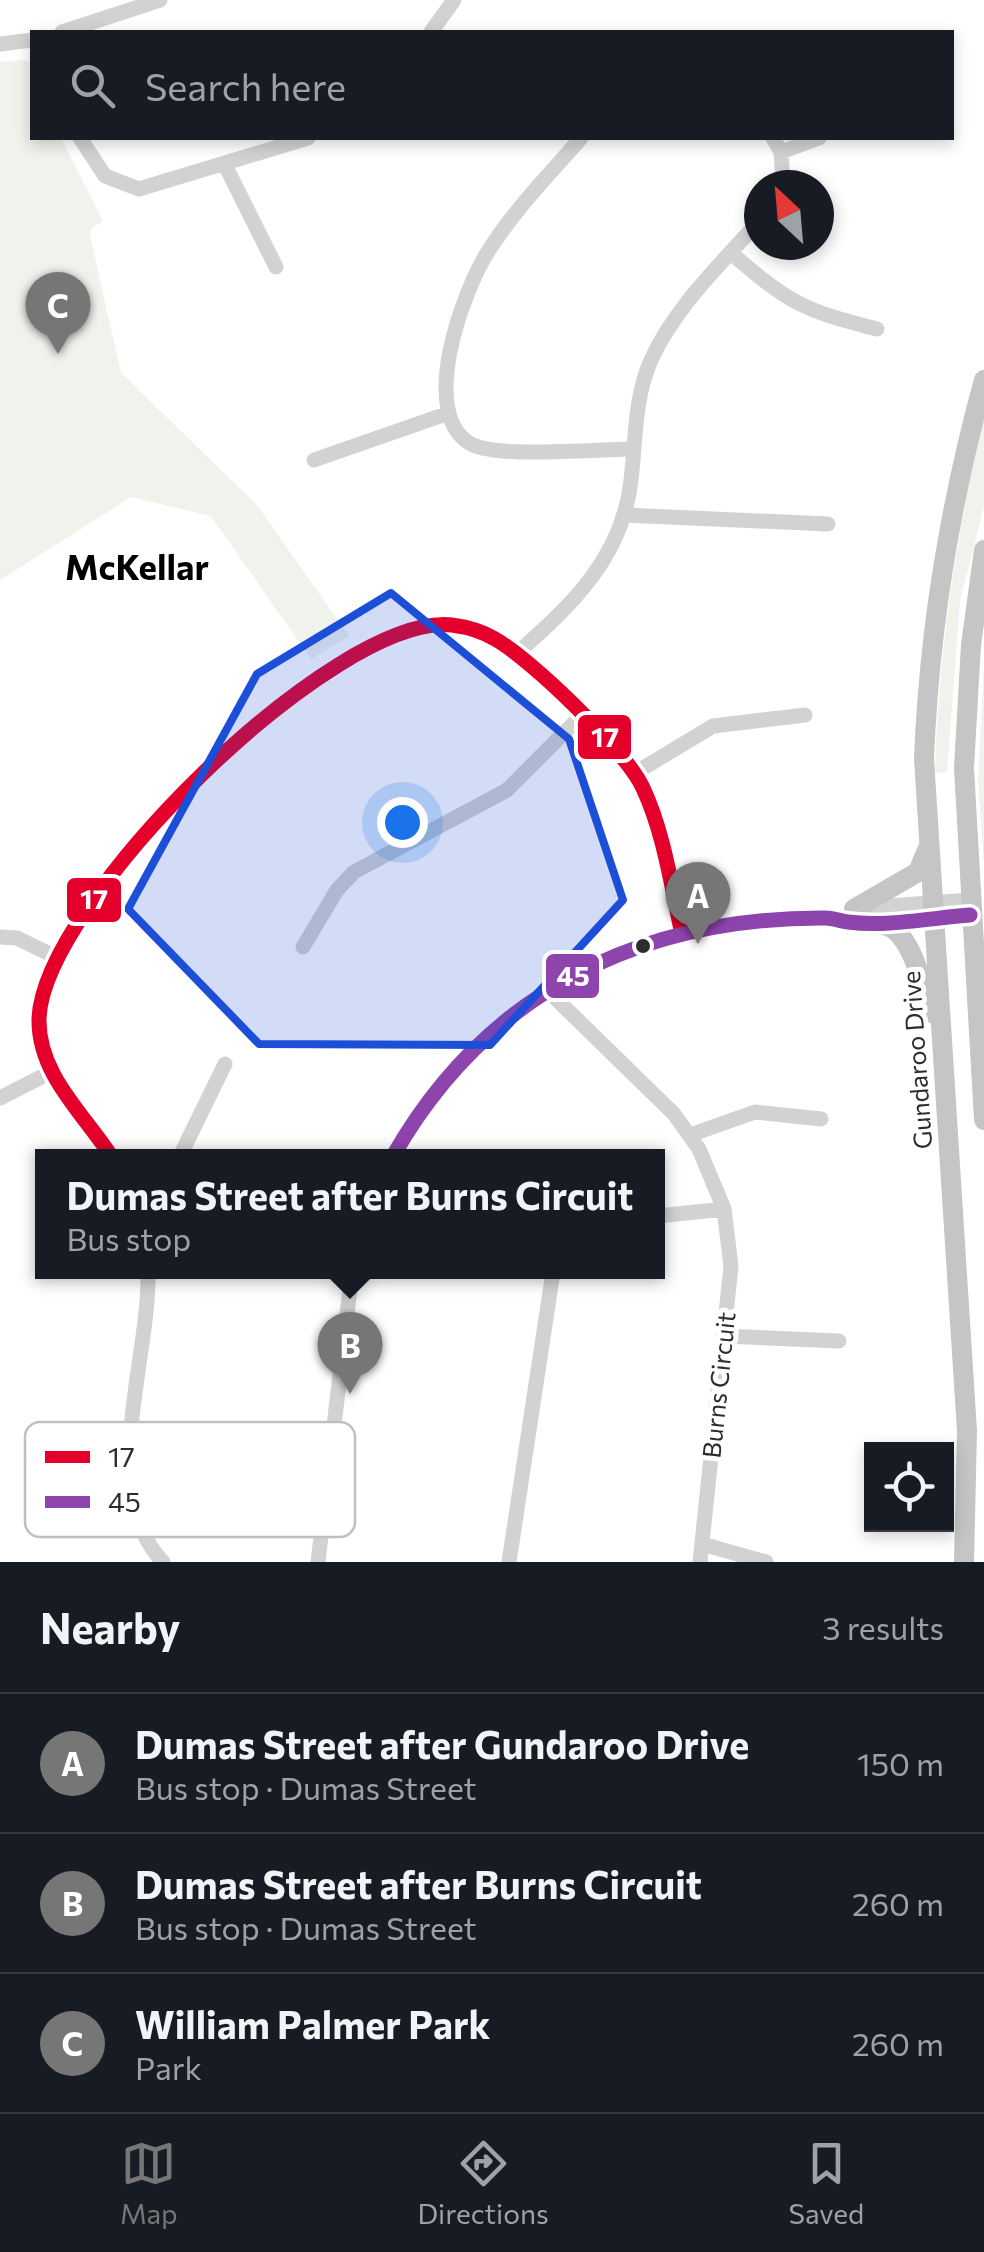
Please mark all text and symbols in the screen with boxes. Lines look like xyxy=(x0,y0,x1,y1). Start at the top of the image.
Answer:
search box xyxy=(30,30,954,140)
icon: search xyxy=(65,58,120,113)
text: Search here xyxy=(145,62,346,109)
north arrow xyxy=(744,170,834,260)
pin: C xyxy=(26,272,90,354)
district label: McKellar xyxy=(65,544,209,587)
line badge: 17 xyxy=(576,713,633,761)
text: 17 xyxy=(591,719,619,753)
your location xyxy=(377,797,428,848)
pin: A xyxy=(666,862,730,944)
line badge: 17 xyxy=(65,876,123,924)
text: 17 xyxy=(80,881,108,915)
unlabelled marker xyxy=(633,936,653,956)
line badge: 45 xyxy=(544,952,601,1000)
text: 45 xyxy=(556,958,590,992)
street label: Gundaroo Drive xyxy=(895,970,937,1150)
popup xyxy=(35,1149,665,1279)
text: Dumas Street after Burns Circuit xyxy=(67,1171,633,1218)
text: Bus stop xyxy=(67,1218,191,1258)
street label: Burns Circuit xyxy=(695,1310,741,1459)
pin: B xyxy=(318,1312,382,1394)
legend xyxy=(25,1422,355,1537)
text: 17 xyxy=(108,1439,135,1473)
map controls xyxy=(864,1442,954,1532)
button: locate xyxy=(864,1442,954,1532)
text: 45 xyxy=(108,1484,141,1518)
text: Nearby xyxy=(40,1601,180,1653)
text: 3 results xyxy=(822,1607,944,1647)
text: Dumas Street after Gundaroo Drive xyxy=(135,1720,749,1767)
text: A xyxy=(61,1743,84,1783)
text: 150 m xyxy=(857,1743,944,1783)
text: Bus stop · Dumas Street xyxy=(135,1767,477,1807)
text: Dumas Street after Burns Circuit xyxy=(135,1860,702,1907)
text: B xyxy=(62,1883,83,1923)
text: 260 m xyxy=(852,1883,944,1923)
text: Bus stop · Dumas Street xyxy=(135,1907,477,1947)
text: William Palmer Park xyxy=(135,2000,490,2047)
text: C xyxy=(62,2023,83,2063)
text: 260 m xyxy=(852,2023,944,2063)
text: Park xyxy=(135,2047,202,2087)
tab: Map xyxy=(120,2136,178,2230)
tab: Directions xyxy=(417,2136,549,2230)
tab: Saved xyxy=(789,2136,864,2230)

